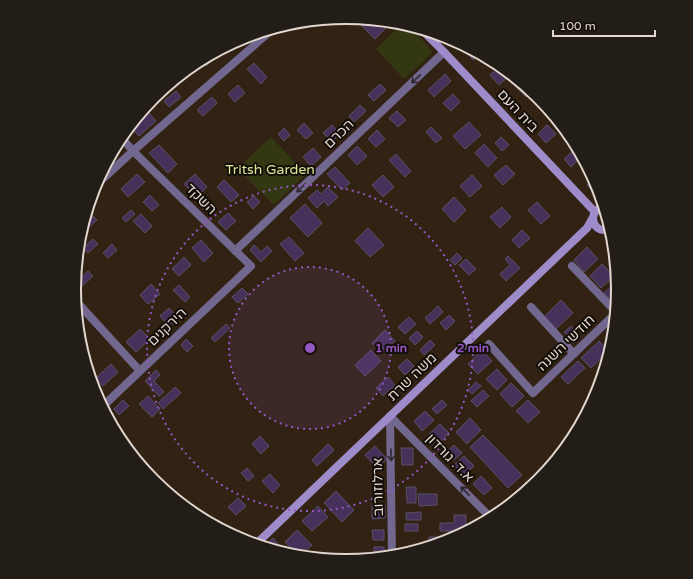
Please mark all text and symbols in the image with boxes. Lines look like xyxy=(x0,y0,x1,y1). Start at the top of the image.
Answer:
scale bar xyxy=(553,12,655,38)
text: 100 m xyxy=(559,19,596,33)
one-way arrow xyxy=(411,74,421,84)
street label: בית העם xyxy=(494,86,542,136)
street label: הכרם xyxy=(321,116,357,152)
park label: Tritsh Garden xyxy=(225,161,315,178)
street label: השקד xyxy=(182,180,220,218)
one-way arrow xyxy=(296,183,306,193)
street label: הירקנים xyxy=(144,304,190,350)
street label: חודשי השנה xyxy=(533,311,599,375)
centre of rings xyxy=(303,341,317,355)
text: 1 min xyxy=(375,341,407,355)
text: 2 min xyxy=(457,341,489,355)
street label: משה שרת xyxy=(384,349,440,405)
street label: א.ד. גורדון xyxy=(423,430,477,486)
one-way arrow xyxy=(387,448,395,461)
street label: ארלוזורוב xyxy=(369,458,387,516)
one-way arrow xyxy=(460,486,469,496)

